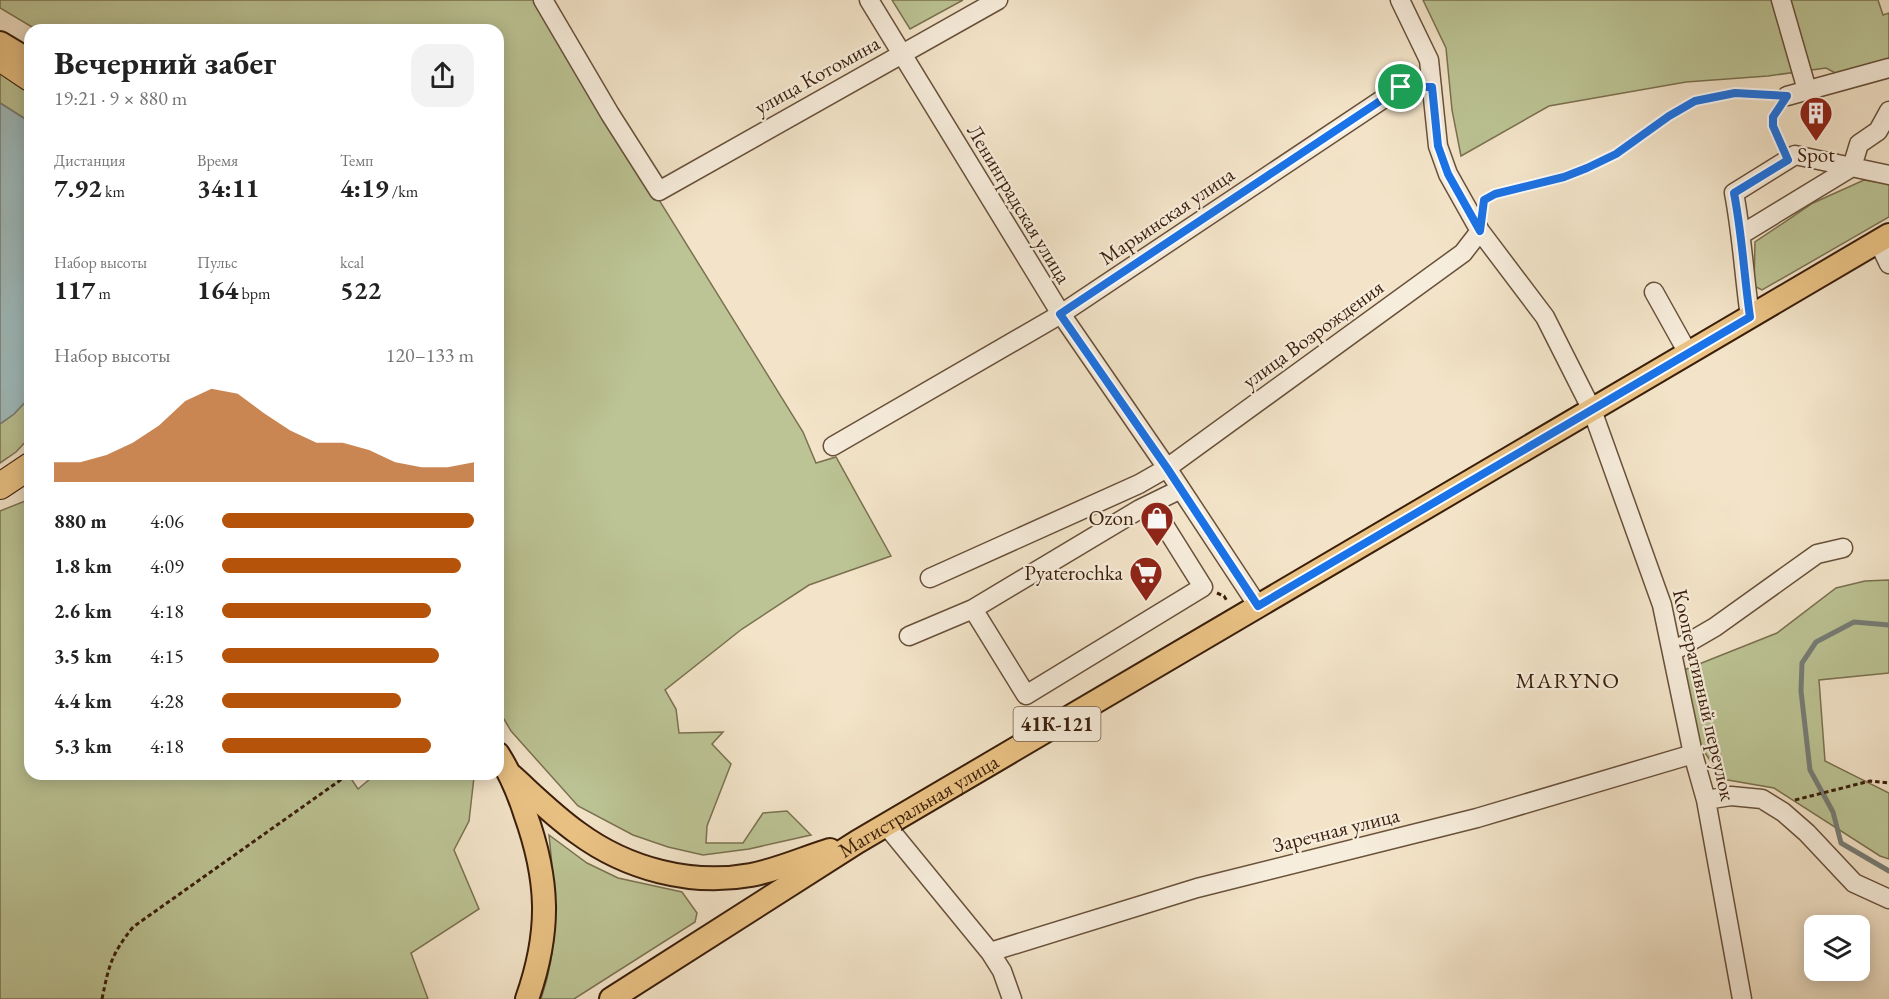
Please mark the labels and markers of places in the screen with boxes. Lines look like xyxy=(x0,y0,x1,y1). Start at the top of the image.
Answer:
pin xyxy=(1375,61,1426,112)
building icon: Spot xyxy=(1798,95,1834,142)
place label: Spot xyxy=(1797,141,1835,168)
shop icon: Ozon xyxy=(1139,500,1175,547)
place label: Ozon xyxy=(1089,504,1134,531)
supermarket icon: Pyaterochka xyxy=(1128,555,1164,602)
place label: Pyaterochka xyxy=(1024,559,1124,586)

